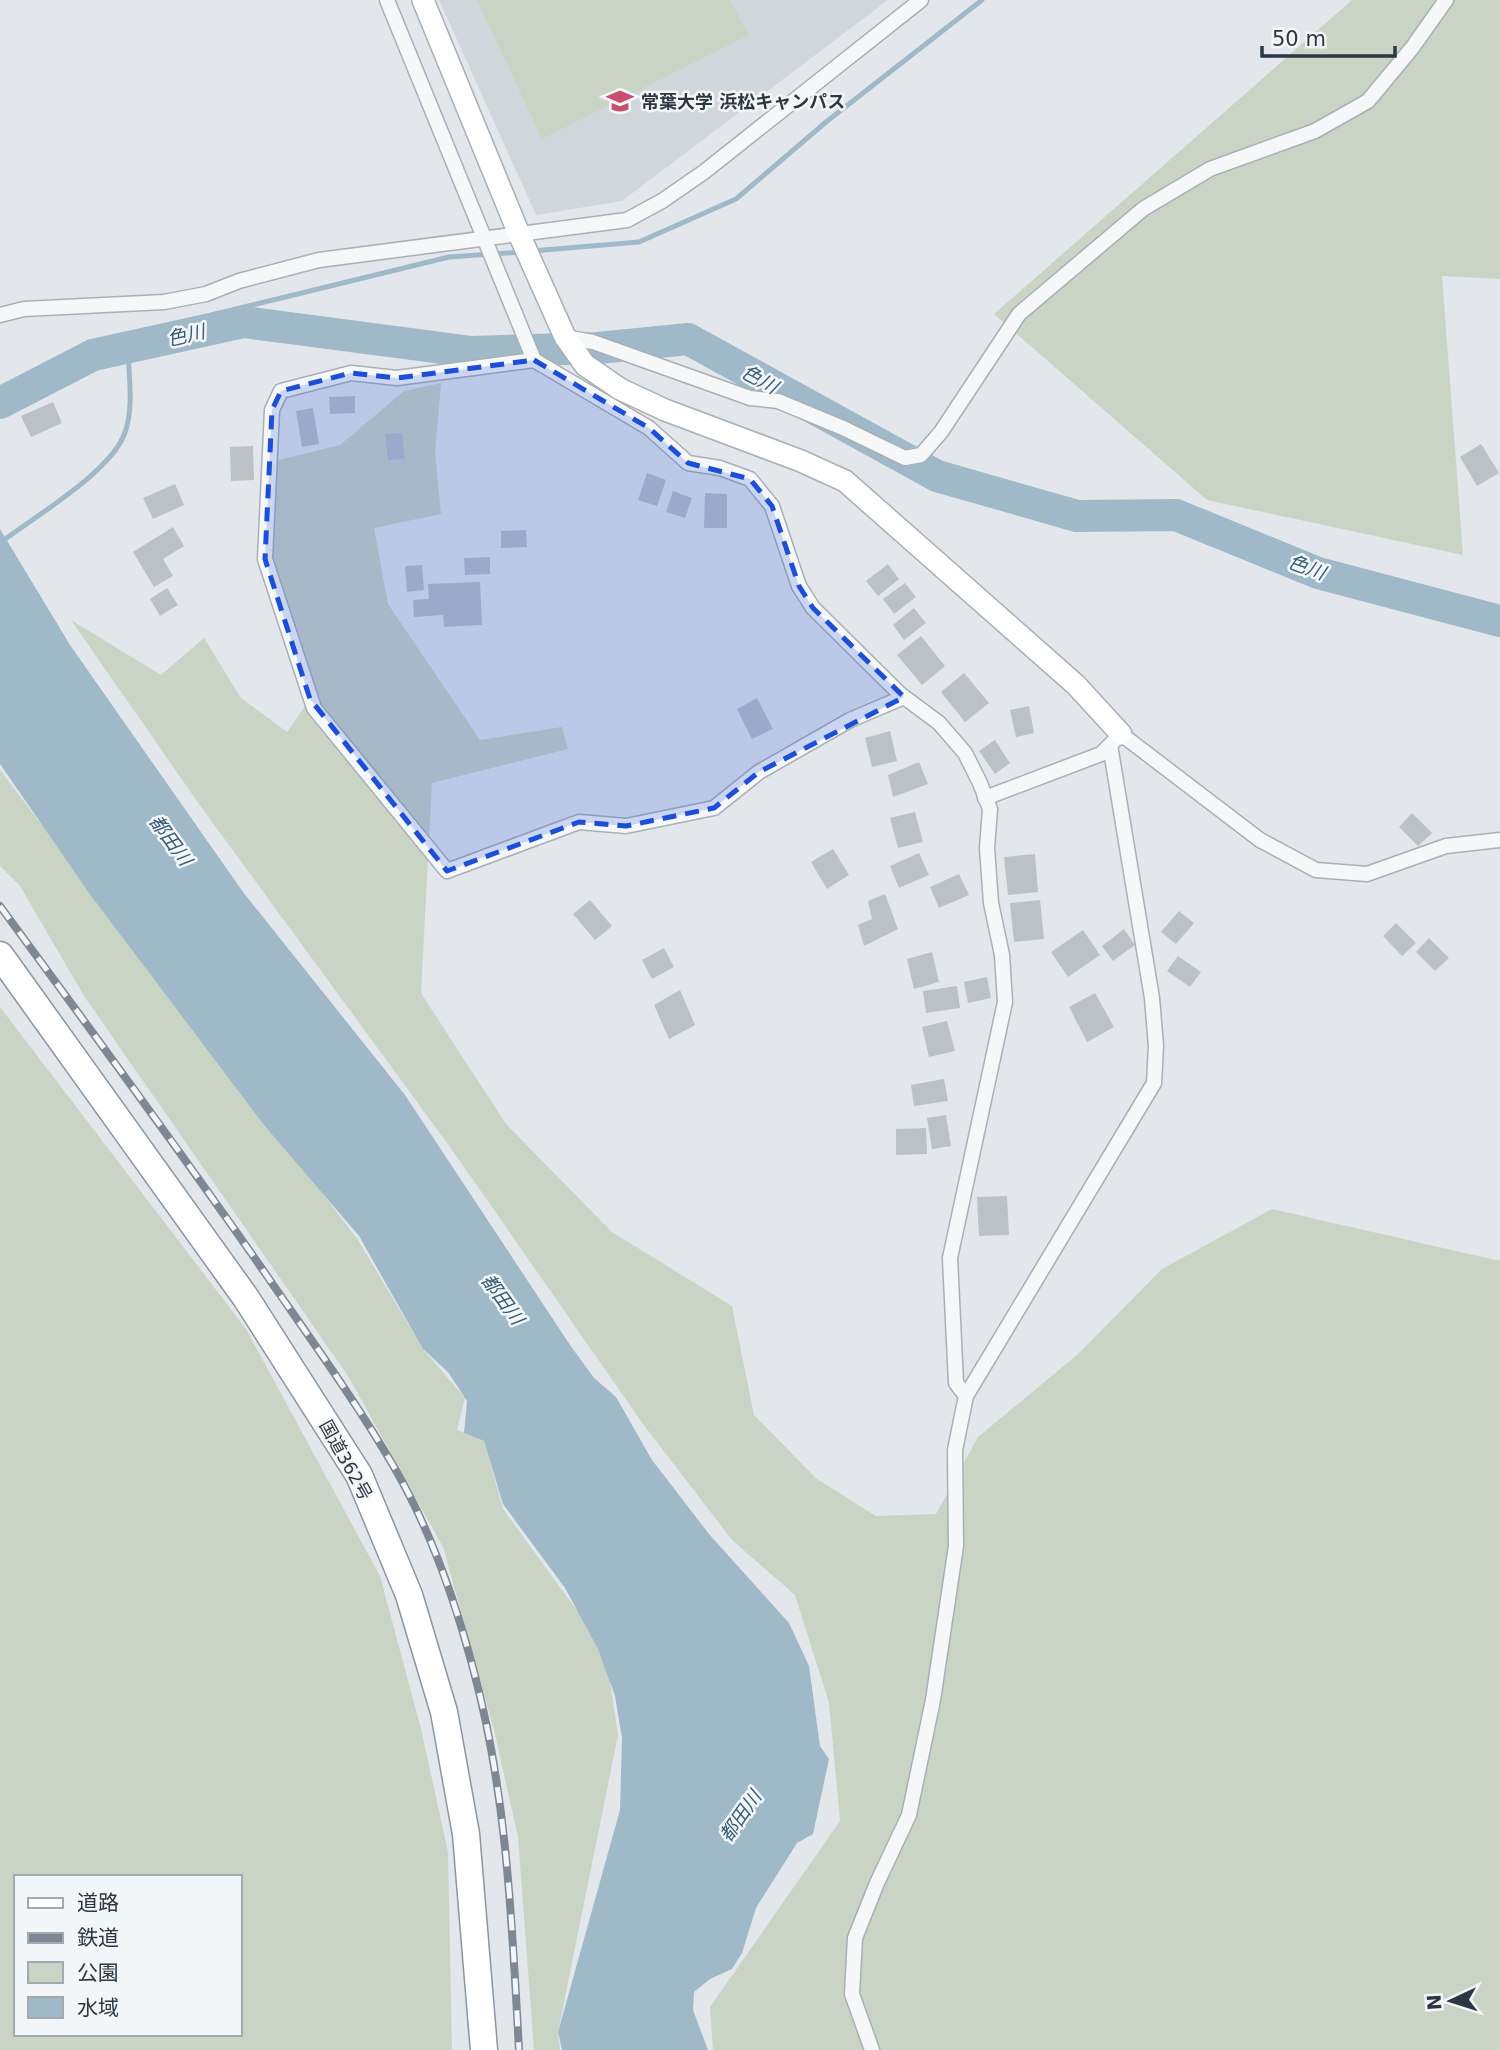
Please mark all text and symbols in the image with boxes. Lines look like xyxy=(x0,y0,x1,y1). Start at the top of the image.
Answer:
scale bar xyxy=(1262,14,1395,58)
text: 50 m xyxy=(1272,27,1326,51)
school or university icon: 常葉大学 浜松キャンパス xyxy=(605,86,635,116)
place label: 常葉大学 浜松キャンパス xyxy=(641,91,845,112)
water label: 色川 xyxy=(165,320,209,350)
water label: 色川 xyxy=(738,360,784,399)
water label: 色川 xyxy=(1285,550,1330,585)
water label: 都田川 xyxy=(145,810,198,871)
water label: 都田川 xyxy=(477,1269,530,1330)
street label: 国道362号 xyxy=(315,1416,377,1504)
water label: 都田川 xyxy=(715,1785,767,1846)
legend xyxy=(14,1875,242,2036)
text: 道路 xyxy=(77,1891,119,1915)
text: 鉄道 xyxy=(77,1926,119,1950)
text: 公園 xyxy=(77,1961,119,1985)
north arrow xyxy=(1416,1966,1486,2036)
text: N xyxy=(1423,1993,1446,2011)
text: 水域 xyxy=(77,1996,119,2020)

